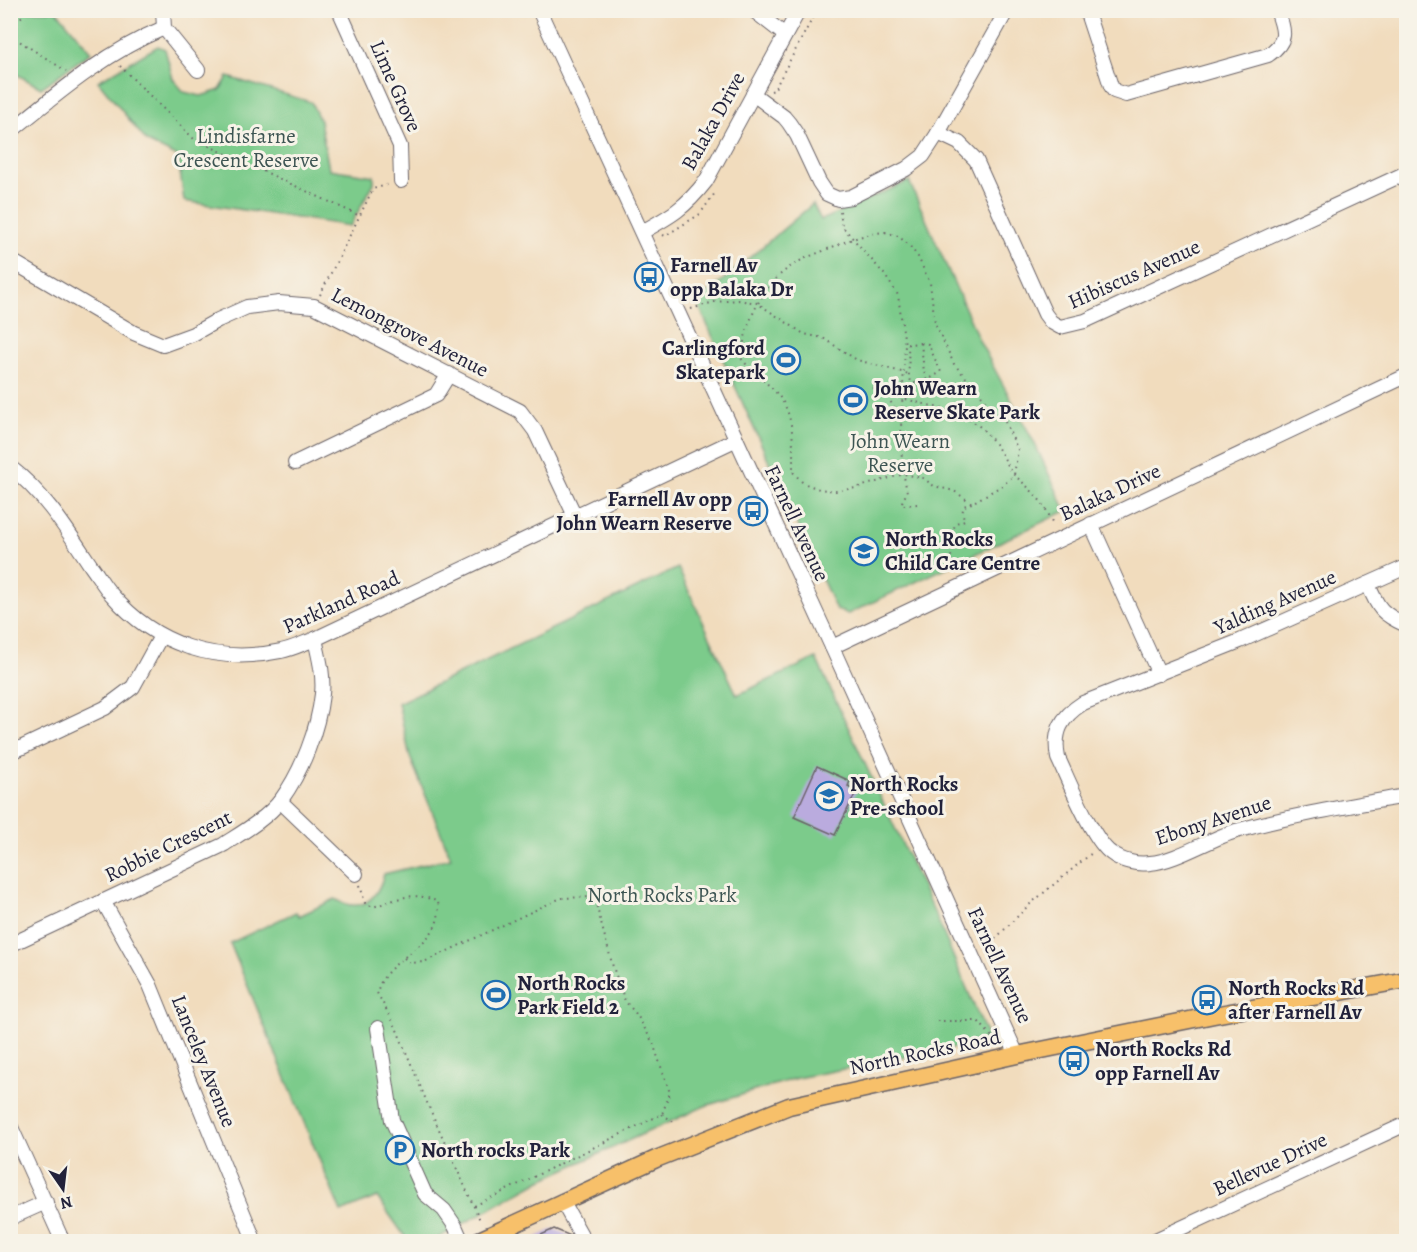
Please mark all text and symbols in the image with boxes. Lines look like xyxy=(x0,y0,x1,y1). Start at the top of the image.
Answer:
street label: Lime Grove xyxy=(363,36,429,136)
street label: Balaka Drive xyxy=(674,67,752,175)
park label: Lindisfarne Crescent Reserve xyxy=(173,122,319,174)
street label: Hibiscus Avenue xyxy=(1063,232,1205,316)
place label: Farnell Av opp Balaka Dr xyxy=(670,251,794,303)
bus stop icon: Farnell Av opp Balaka Dr xyxy=(633,261,665,293)
street label: Lemongrove Avenue xyxy=(327,280,493,384)
place label: Carlingford Skatepark xyxy=(662,334,766,386)
sports icon: Carlingford Skatepark xyxy=(770,344,802,376)
place label: John Wearn Reserve Skate Park xyxy=(874,374,1040,426)
sports icon: John Wearn Reserve Skate Park xyxy=(837,384,869,416)
park label: John Wearn Reserve xyxy=(850,427,950,479)
street label: Balaka Drive xyxy=(1055,456,1165,528)
street label: Farnell Avenue xyxy=(758,460,836,586)
place label: Farnell Av opp John Wearn Reserve xyxy=(556,485,732,537)
bus stop icon: Farnell Av opp John Wearn Reserve xyxy=(737,495,769,527)
place label: North Rocks Child Care Centre xyxy=(885,525,1040,577)
school or university icon: North Rocks Child Care Centre xyxy=(848,535,880,567)
street label: Parkland Road xyxy=(278,563,404,640)
street label: Yalding Avenue xyxy=(1209,563,1340,642)
place label: North Rocks Pre-school xyxy=(850,770,958,822)
school or university icon: North Rocks Pre-school xyxy=(813,780,845,812)
street label: Ebony Avenue xyxy=(1151,788,1275,852)
street label: Robbie Crescent xyxy=(100,803,236,889)
park label: North Rocks Park xyxy=(587,881,737,909)
street label: Farnell Avenue xyxy=(961,902,1039,1028)
place label: North Rocks Park Field 2 xyxy=(517,969,625,1021)
place label: North Rocks Rd after Farnell Av xyxy=(1228,974,1365,1026)
sports icon: North Rocks Park Field 2 xyxy=(480,979,512,1011)
bus stop icon: North Rocks Rd after Farnell Av xyxy=(1191,984,1223,1016)
street label: Lanceley Avenue xyxy=(165,991,243,1131)
street label: North Rocks Road xyxy=(847,1022,1004,1082)
place label: North Rocks Rd opp Farnell Av xyxy=(1095,1035,1232,1087)
bus stop icon: North Rocks Rd opp Farnell Av xyxy=(1058,1045,1090,1077)
street label: Bellevue Drive xyxy=(1208,1125,1332,1203)
parking icon: North rocks Park xyxy=(384,1134,416,1166)
place label: North rocks Park xyxy=(421,1136,570,1164)
north arrow xyxy=(33,1159,93,1219)
text: N xyxy=(58,1191,75,1215)

